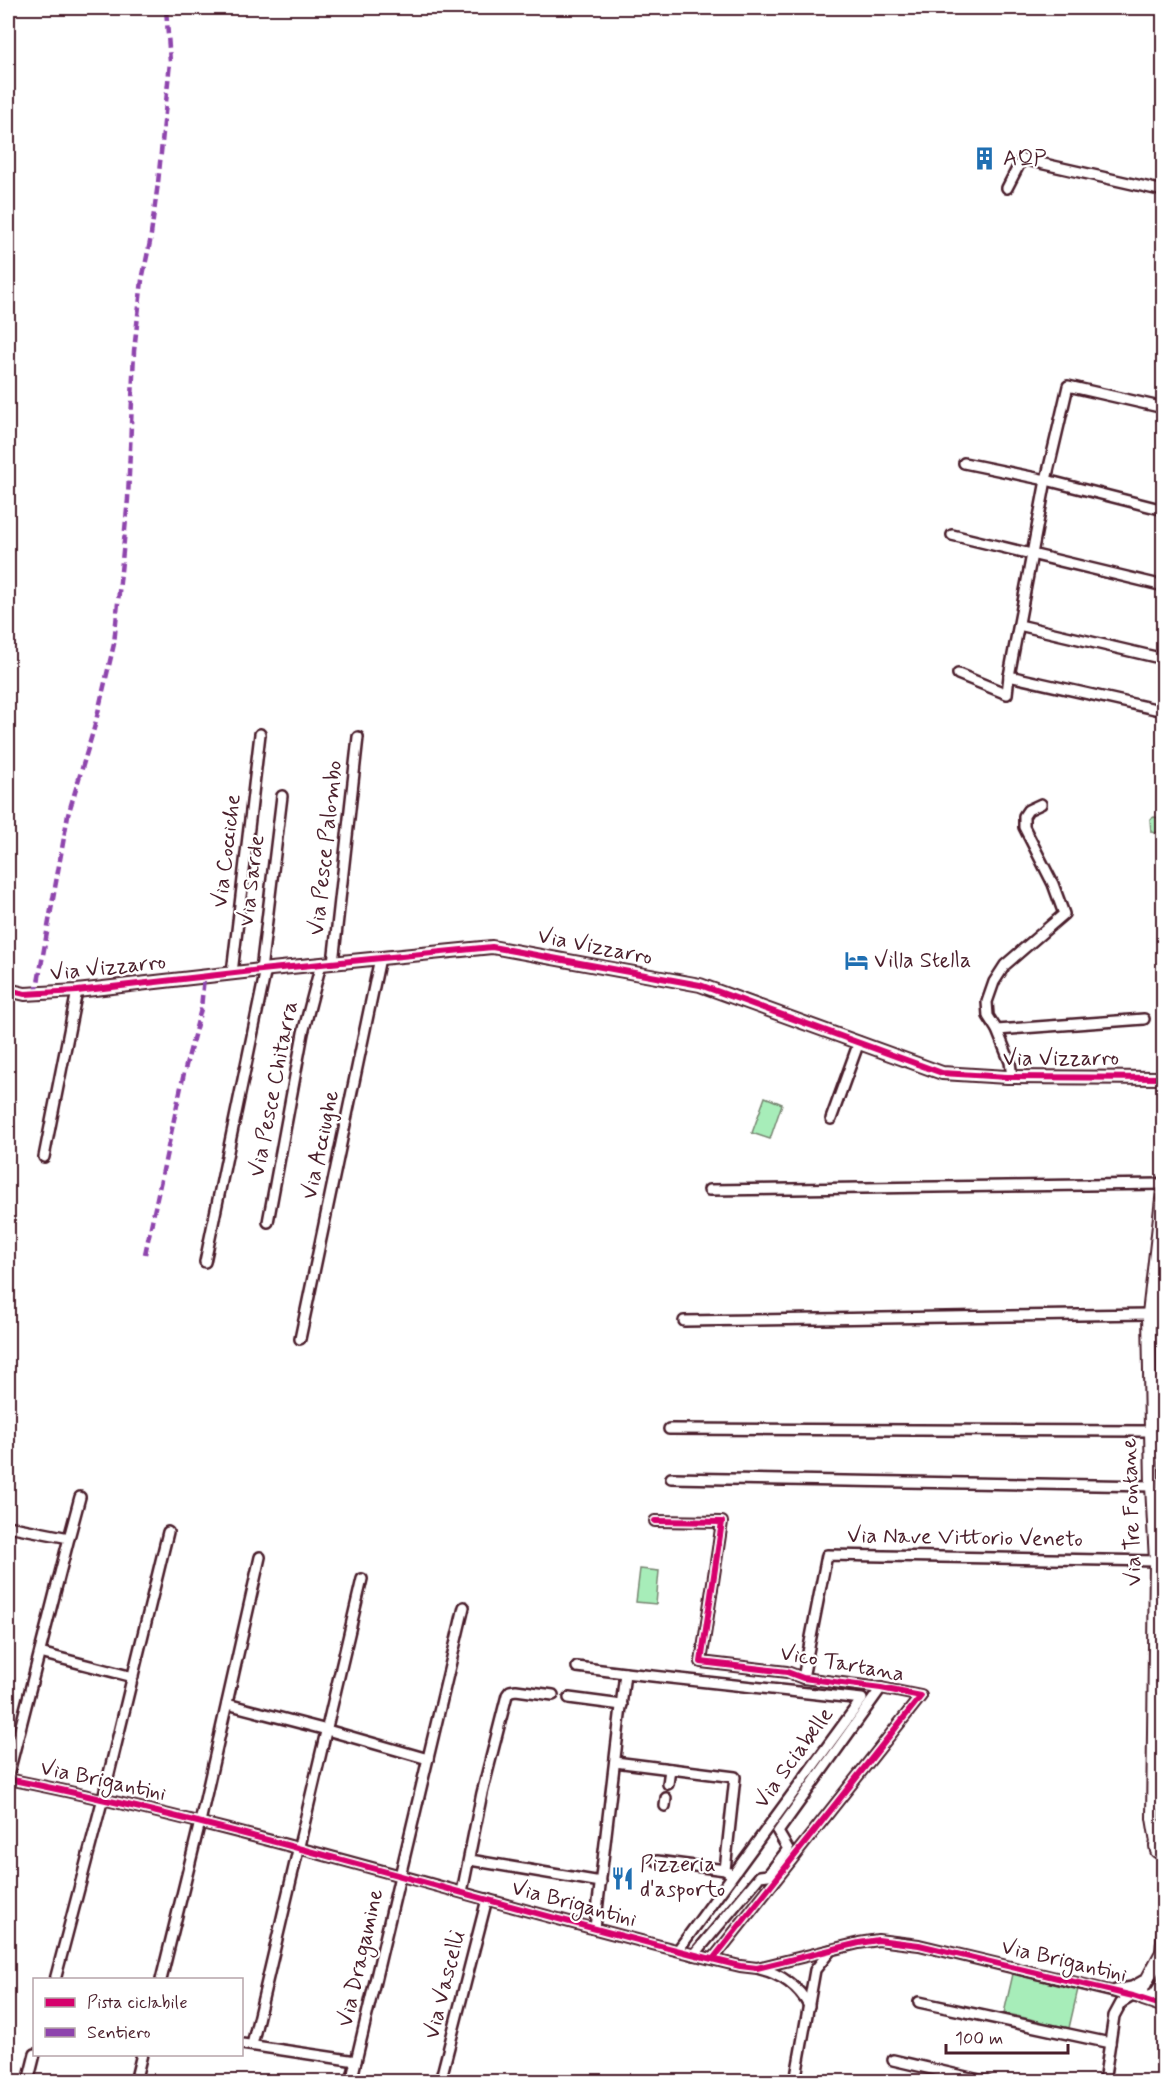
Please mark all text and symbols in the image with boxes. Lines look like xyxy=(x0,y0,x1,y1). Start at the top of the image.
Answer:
place label: AQP xyxy=(1003,145,1047,173)
building icon: AQP xyxy=(972,146,998,172)
street label: Via Pesce Palombo xyxy=(303,759,349,937)
street label: Via Cocciche xyxy=(206,792,248,909)
street label: Via Sarde xyxy=(232,833,272,929)
street label: Via Vizzarro xyxy=(535,922,655,972)
place label: Villa Stella xyxy=(874,947,971,975)
street label: Via Vizzarro xyxy=(49,948,167,988)
hotel icon: Villa Stella xyxy=(843,948,869,974)
street label: Via Pesce Chitarra xyxy=(243,999,305,1179)
street label: Via Vizzarro xyxy=(1003,1045,1119,1073)
street label: Via Acciughe xyxy=(296,1088,347,1202)
street label: Via Tre Fontane xyxy=(1115,1437,1149,1587)
street label: Via Nave Vittorio Veneto xyxy=(847,1522,1083,1554)
street label: Vico Tartana xyxy=(778,1639,906,1689)
street label: Via Sciabelle xyxy=(748,1702,840,1814)
street label: Via Brigantini xyxy=(37,1754,169,1811)
place label: Pizzeria d'asporto xyxy=(640,1851,725,1904)
restaurant icon: Pizzeria d'asporto xyxy=(609,1865,635,1891)
street label: Via Brigantini xyxy=(508,1874,639,1937)
street label: Via Dragamine xyxy=(332,1886,393,2030)
street label: Via Vascelli xyxy=(418,1928,472,2042)
street label: Via Brigantini xyxy=(998,1933,1130,1992)
legend xyxy=(33,1978,243,2056)
text: Pista ciclabile xyxy=(87,1991,188,2015)
scale bar xyxy=(946,2017,1068,2055)
text: Sentiero xyxy=(87,2021,151,2045)
text: 100 m xyxy=(955,2027,1003,2051)

